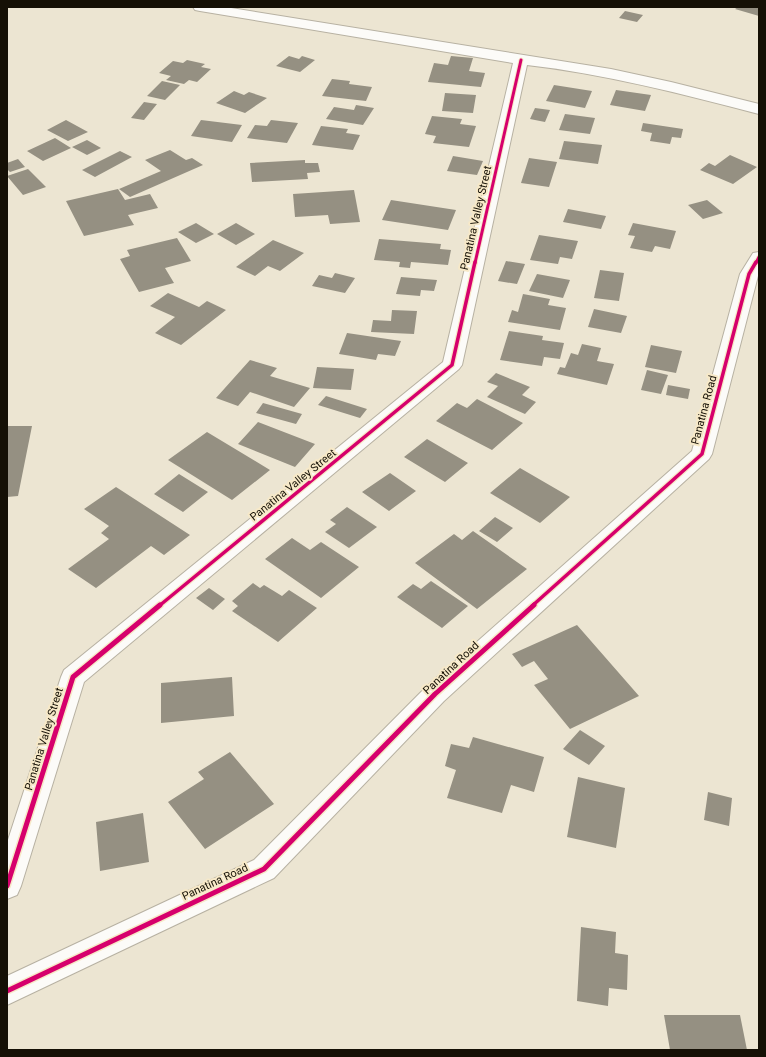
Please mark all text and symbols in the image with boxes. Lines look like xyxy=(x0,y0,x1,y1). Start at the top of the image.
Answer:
street label: Panatina Valley Street xyxy=(458,164,494,271)
street label: Panatina Road xyxy=(689,374,719,446)
street label: Panatina Valley Street xyxy=(247,446,339,524)
street label: Panatina Road xyxy=(421,639,481,697)
street label: Panatina Valley Street xyxy=(22,686,66,792)
street label: Panatina Road xyxy=(180,861,250,903)

